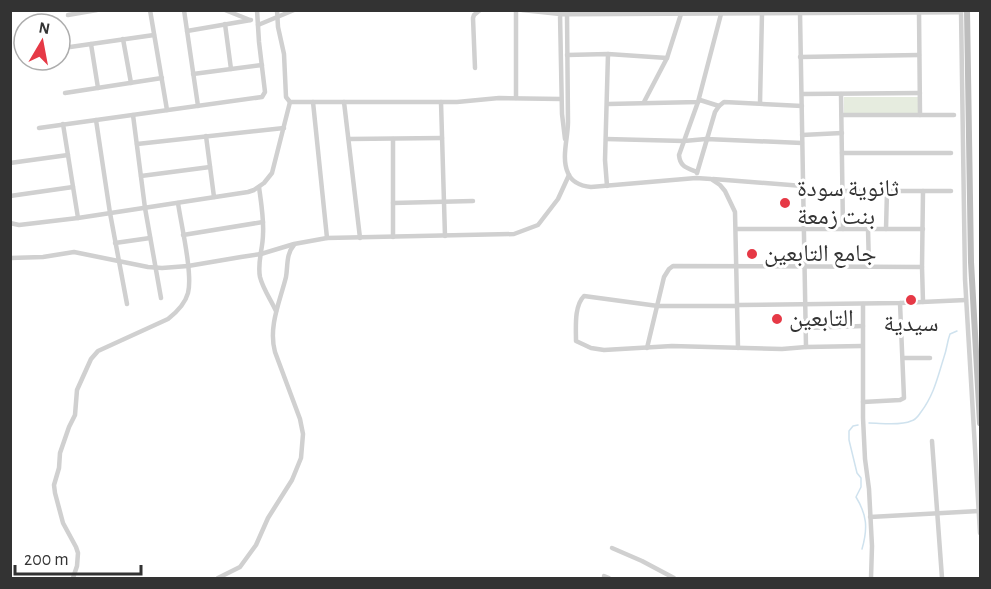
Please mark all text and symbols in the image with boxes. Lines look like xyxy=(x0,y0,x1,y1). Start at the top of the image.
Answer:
north arrow xyxy=(12,12,72,72)
text: N xyxy=(38,19,51,37)
place label: ثانوية سودة بنت زمعة xyxy=(797,177,899,230)
marker: ثانوية سودة بنت زمعة xyxy=(778,196,792,210)
place label: جامع التابعين xyxy=(764,242,876,268)
marker: جامع التابعين xyxy=(745,247,759,261)
marker: سيدية xyxy=(904,293,918,307)
place label: التابعين xyxy=(789,307,854,332)
marker: التابعين xyxy=(770,312,784,326)
place label: سيدية xyxy=(884,312,938,336)
scale bar xyxy=(15,538,141,576)
text: 200 m xyxy=(24,551,69,569)

